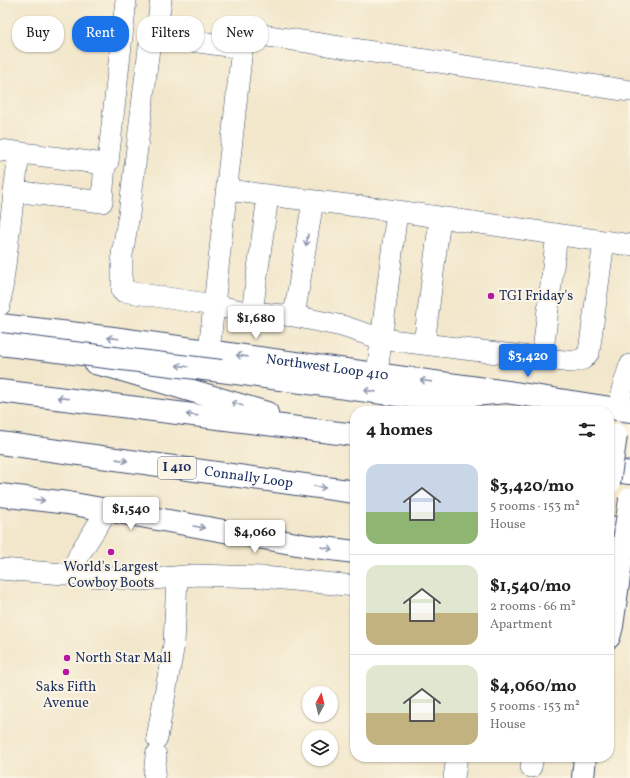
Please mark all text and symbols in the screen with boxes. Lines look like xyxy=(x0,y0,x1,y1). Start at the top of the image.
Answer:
chip: Buy xyxy=(12,16,64,52)
chip: Rent xyxy=(72,16,129,52)
chip: Filters xyxy=(137,16,204,52)
chip: New xyxy=(212,16,268,52)
one-way arrow xyxy=(303,233,311,246)
place label: TGI Friday's xyxy=(499,287,573,306)
marker: TGI Friday's xyxy=(486,291,496,301)
pin: $1,680 xyxy=(223,306,289,340)
text: $1,680 xyxy=(237,310,275,328)
one-way arrow xyxy=(107,334,120,342)
pin: $3,420 xyxy=(495,344,561,378)
text: $3,420 xyxy=(508,348,548,366)
street label: Northwest Loop 410 xyxy=(265,350,390,385)
one-way arrow xyxy=(236,352,249,360)
one-way arrow xyxy=(176,362,189,370)
one-way arrow xyxy=(420,377,433,385)
one-way arrow xyxy=(364,387,377,395)
one-way arrow xyxy=(57,395,70,402)
one-way arrow xyxy=(231,400,244,407)
one-way arrow xyxy=(186,411,199,418)
text: 4 homes xyxy=(366,419,433,442)
icon: filters xyxy=(576,419,598,441)
one-way arrow xyxy=(115,456,128,464)
road number: I 410 xyxy=(158,457,196,479)
street label: Connally Loop xyxy=(203,462,294,493)
text: $3,420/mo xyxy=(490,475,574,498)
icon: home xyxy=(398,480,446,528)
one-way arrow xyxy=(313,483,326,491)
one-way arrow xyxy=(32,496,45,503)
pin: $1,540 xyxy=(98,497,164,531)
text: 5 rooms · 153 m² xyxy=(490,498,580,516)
text: $1,540 xyxy=(112,501,150,519)
text: House xyxy=(490,516,526,534)
pin: $4,060 xyxy=(222,520,288,554)
one-way arrow xyxy=(192,523,205,531)
text: $4,060 xyxy=(234,524,276,542)
one-way arrow xyxy=(320,544,333,552)
marker: World's Largest Cowboy Boots xyxy=(106,547,116,557)
place label: World's Largest Cowboy Boots xyxy=(63,558,159,593)
text: $1,540/mo xyxy=(490,575,571,598)
icon: home xyxy=(398,581,446,629)
text: 2 rooms · 66 m² xyxy=(490,598,576,616)
text: Apartment xyxy=(490,616,553,634)
place label: North Star Mall xyxy=(75,649,171,668)
marker: North Star Mall xyxy=(62,653,72,663)
marker: Saks Fifth Avenue xyxy=(61,667,71,677)
text: $4,060/mo xyxy=(490,675,576,698)
place label: Saks Fifth Avenue xyxy=(36,678,96,713)
icon: home xyxy=(398,681,446,729)
north arrow xyxy=(302,686,338,722)
map controls xyxy=(302,686,338,766)
text: 5 rooms · 153 m² xyxy=(490,698,580,716)
text: House xyxy=(490,716,526,734)
button: layers xyxy=(302,730,338,766)

